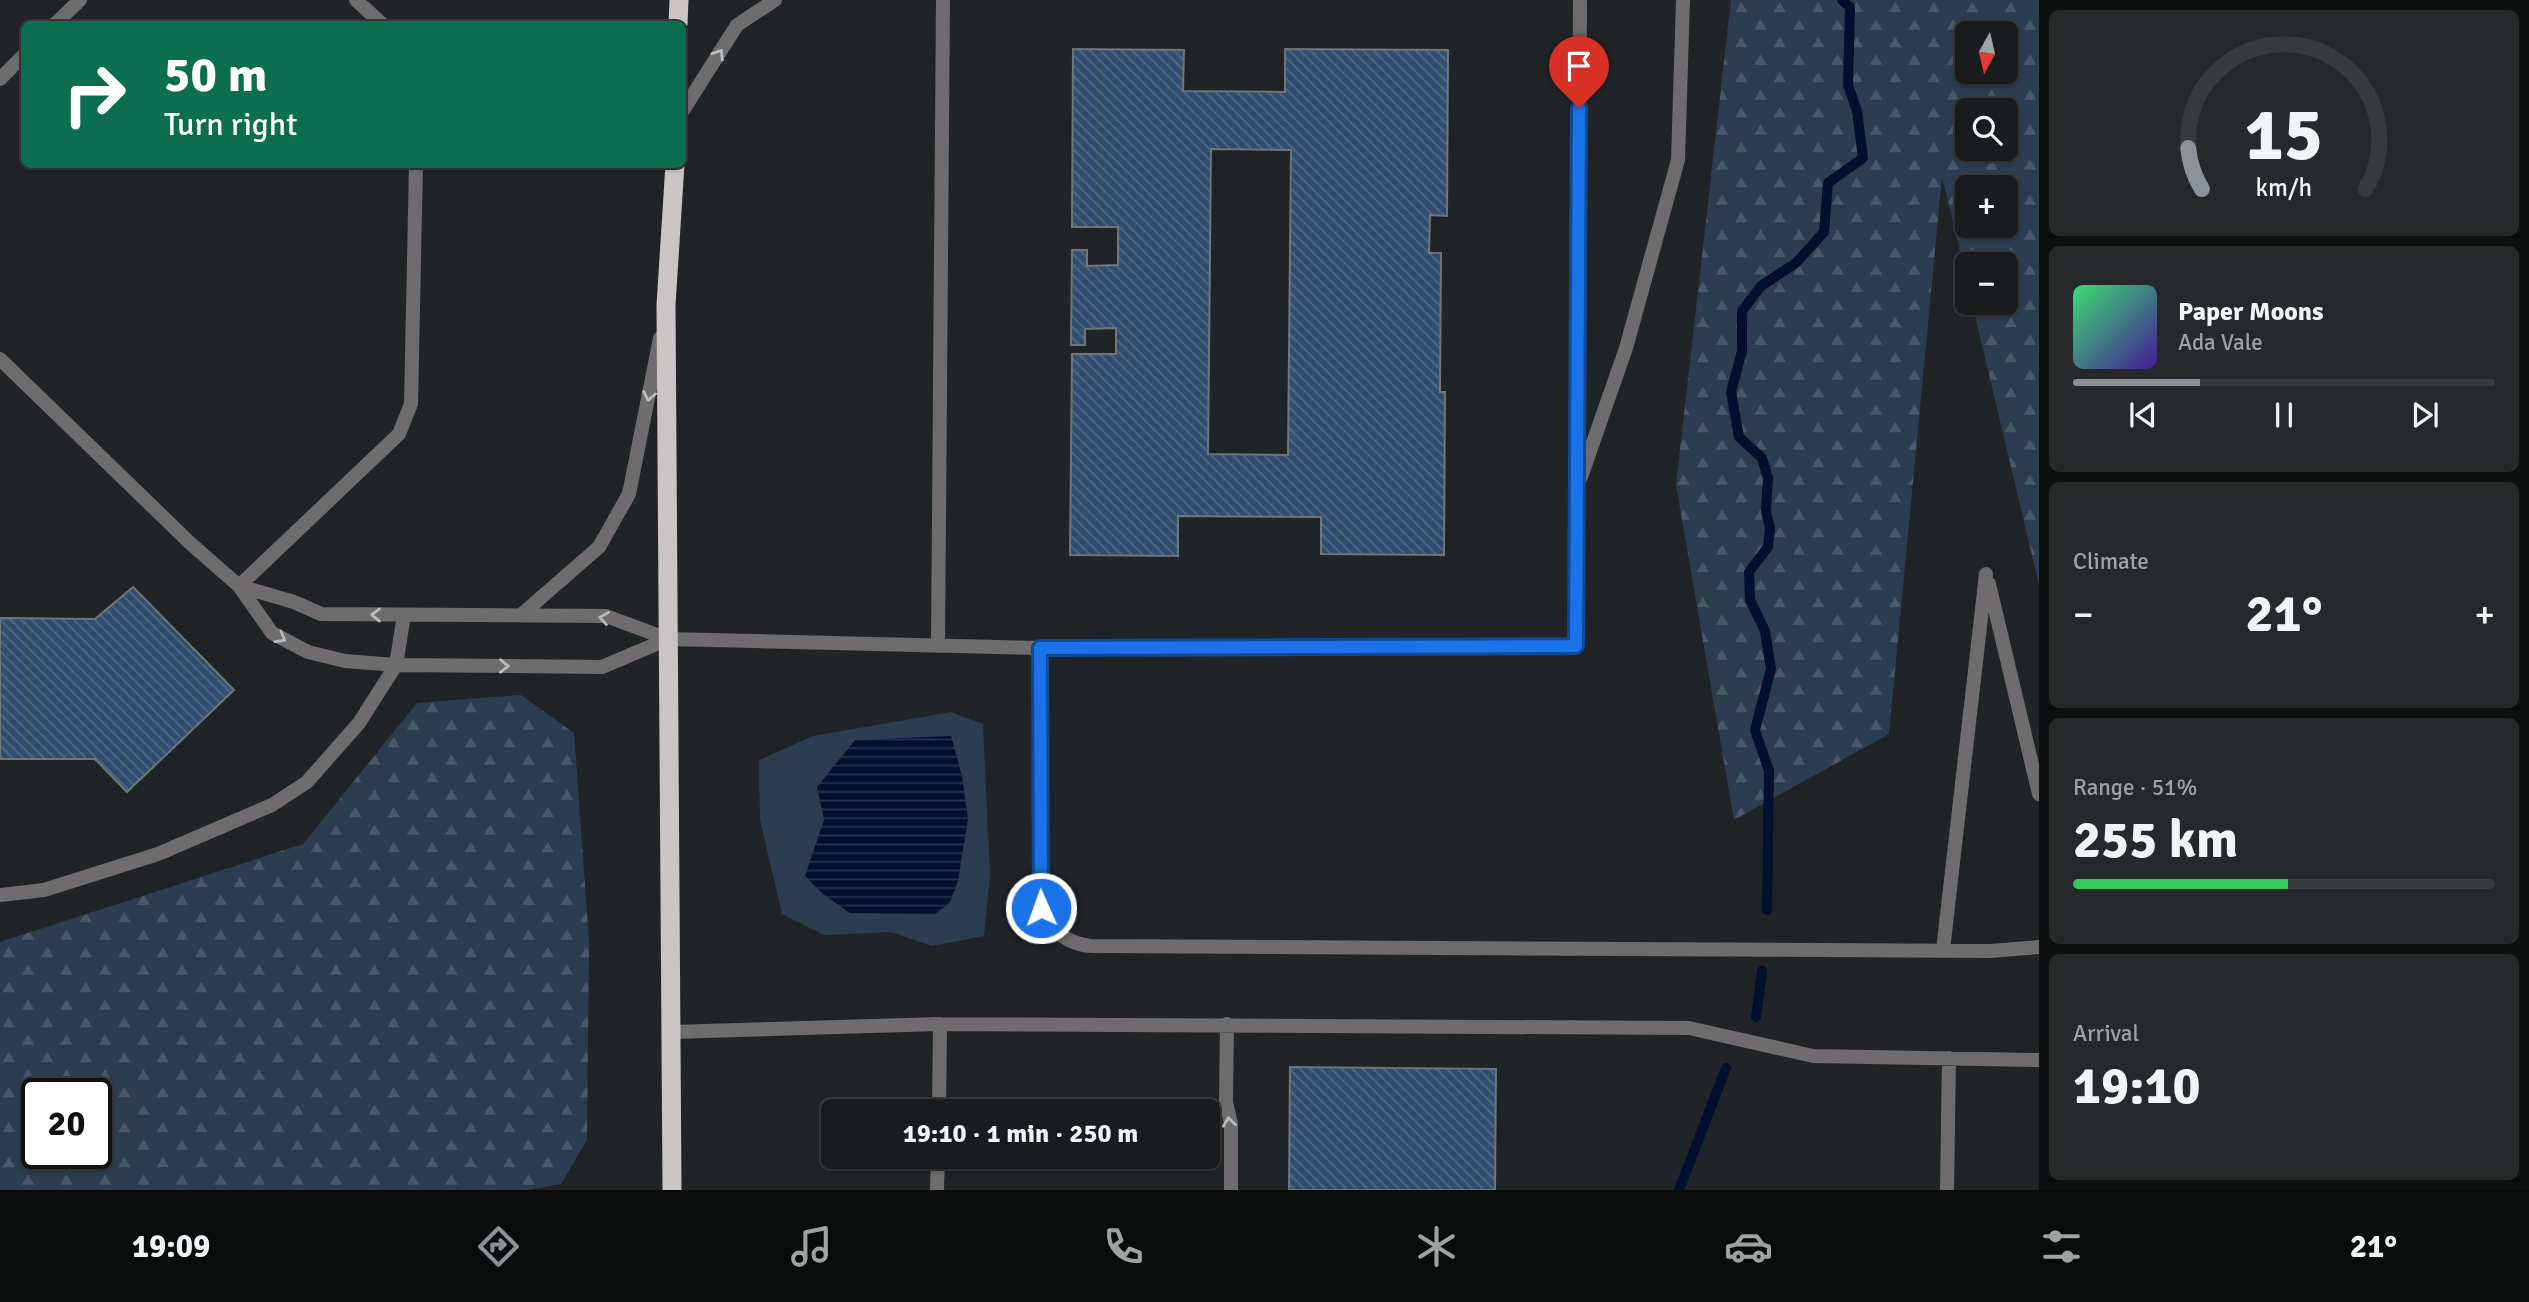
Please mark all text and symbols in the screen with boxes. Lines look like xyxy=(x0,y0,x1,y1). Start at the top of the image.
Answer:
north arrow xyxy=(1955,21,2018,84)
map controls xyxy=(1955,21,2018,315)
pin xyxy=(1549,36,1609,108)
text: 50 m xyxy=(164,45,267,105)
icon: arrive xyxy=(1560,47,1598,85)
icon: right xyxy=(49,49,140,140)
one-way arrow xyxy=(710,49,723,62)
text: 15 xyxy=(2245,91,2323,180)
button: search xyxy=(1955,98,2018,161)
text: Turn right xyxy=(164,105,297,144)
text: km/h xyxy=(2256,172,2312,203)
button: + xyxy=(1955,175,2018,238)
button: − xyxy=(1955,252,2018,315)
text: Paper Moons xyxy=(2178,296,2324,328)
text: Ada Vale xyxy=(2178,328,2263,357)
one-way arrow xyxy=(642,390,657,402)
icon: previous xyxy=(2124,396,2162,434)
icon: pause xyxy=(2265,396,2303,434)
icon: next xyxy=(2406,396,2444,434)
text: Climate xyxy=(2073,547,2149,576)
text: 21° xyxy=(2246,582,2322,646)
text: − xyxy=(2073,591,2094,638)
text: + xyxy=(2474,591,2495,638)
one-way arrow xyxy=(371,607,381,623)
one-way arrow xyxy=(598,611,609,626)
one-way arrow xyxy=(274,630,287,643)
one-way arrow xyxy=(499,658,510,674)
text: Range · 51% xyxy=(2073,773,2197,802)
text: 255 km xyxy=(2073,808,2238,872)
position arrow xyxy=(1004,871,1078,945)
text: Arrival xyxy=(2073,1019,2139,1048)
text: 19:10 xyxy=(2073,1054,2201,1118)
speed limit sign: 20 xyxy=(21,1078,112,1169)
one-way arrow xyxy=(1222,1116,1237,1128)
text: 19:10 · 1 min · 250 m xyxy=(903,1118,1138,1150)
icon: directions xyxy=(474,1222,523,1271)
icon: music xyxy=(787,1222,836,1271)
icon: phone xyxy=(1099,1222,1148,1271)
icon: climate xyxy=(1412,1222,1461,1271)
icon: car xyxy=(1724,1222,1773,1271)
icon: filters xyxy=(2037,1222,2086,1271)
text: 19:09 xyxy=(132,1227,210,1266)
text: 21° xyxy=(2350,1227,2397,1266)

